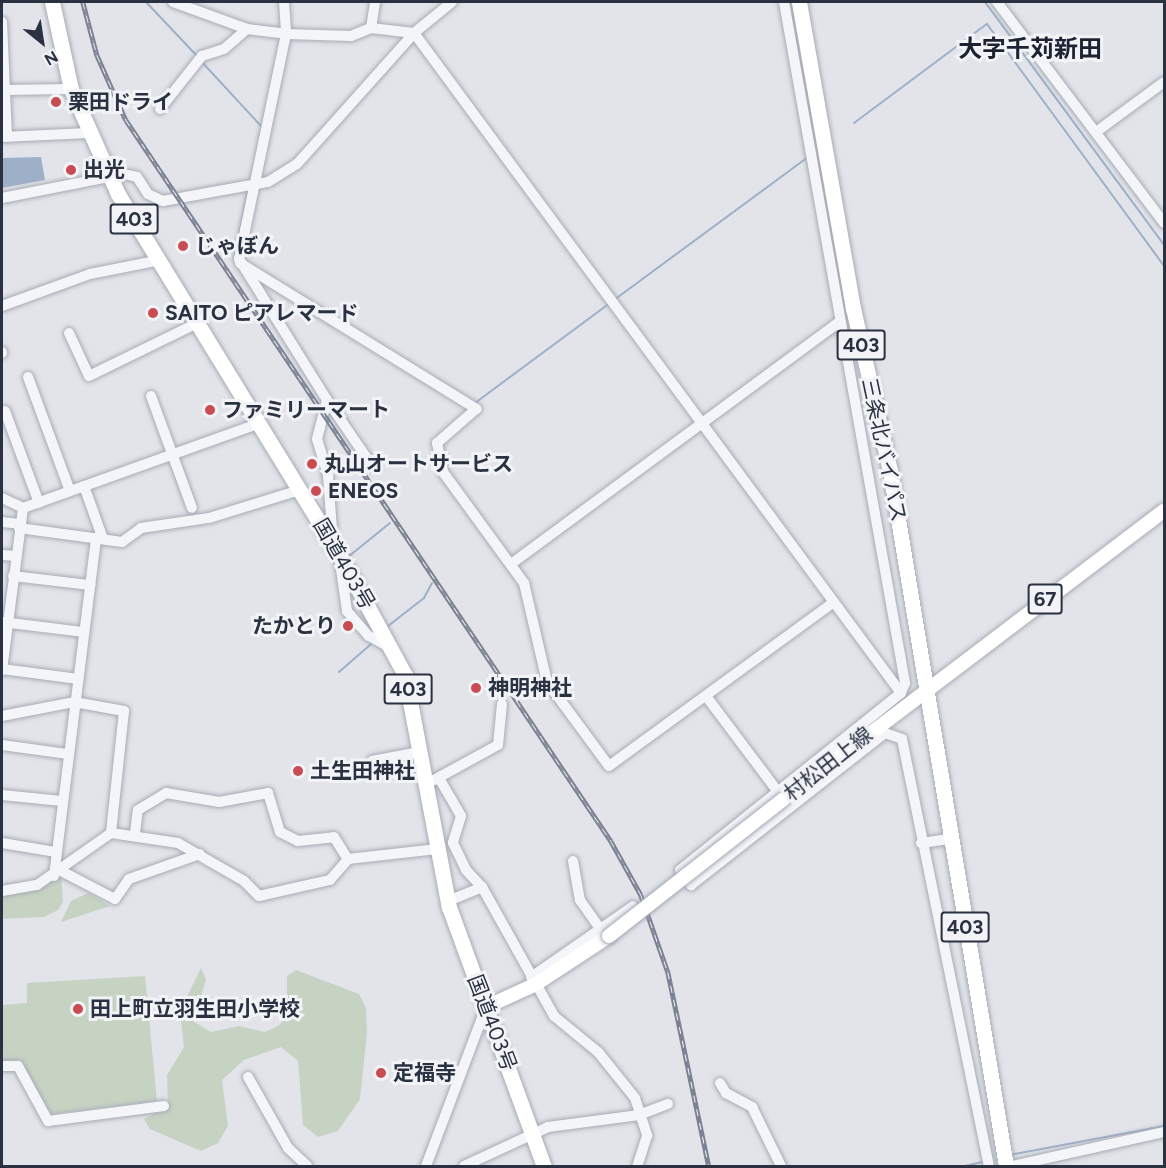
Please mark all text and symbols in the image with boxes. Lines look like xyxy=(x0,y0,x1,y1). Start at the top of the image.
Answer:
north arrow xyxy=(12,12,72,72)
district label: 大字千苅新田 xyxy=(958,35,1102,63)
text: N xyxy=(41,47,61,69)
place label: 栗田ドライ xyxy=(68,89,173,115)
marker: 栗田ドライ xyxy=(49,95,63,109)
place label: 出光 xyxy=(83,157,125,183)
marker: 出光 xyxy=(64,163,78,177)
road number: 403 xyxy=(108,202,160,236)
place label: じゃぼん xyxy=(195,233,279,259)
marker: じゃぼん xyxy=(176,239,190,253)
place label: SAITO ピアレマード xyxy=(165,300,359,326)
marker: SAITO ピアレマード xyxy=(146,306,160,320)
road number: 403 xyxy=(836,328,886,362)
street label: 三条北バイパス xyxy=(856,375,912,525)
place label: ファミリーマート xyxy=(222,397,390,423)
marker: ファミリーマート xyxy=(203,403,217,417)
place label: 丸山オートサービス xyxy=(324,451,513,477)
marker: 丸山オートサービス xyxy=(305,457,319,471)
place label: ENEOS xyxy=(328,478,398,504)
marker: ENEOS xyxy=(309,484,323,498)
street label: 国道403号 xyxy=(308,514,380,614)
road number: 67 xyxy=(1027,582,1063,616)
place label: たかとり xyxy=(252,613,336,639)
marker: たかとり xyxy=(341,619,355,633)
road number: 403 xyxy=(382,672,434,706)
place label: 神明神社 xyxy=(488,675,572,701)
marker: 神明神社 xyxy=(469,681,483,695)
street label: 村松田上線 xyxy=(779,722,877,806)
place label: 土生田神社 xyxy=(310,758,415,784)
marker: 土生田神社 xyxy=(291,764,305,778)
road number: 403 xyxy=(940,910,990,944)
street label: 国道403号 xyxy=(462,971,522,1075)
place label: 田上町立羽生田小学校 xyxy=(90,996,300,1022)
marker: 田上町立羽生田小学校 xyxy=(71,1002,85,1016)
place label: 定福寺 xyxy=(393,1060,456,1086)
marker: 定福寺 xyxy=(374,1066,388,1080)

